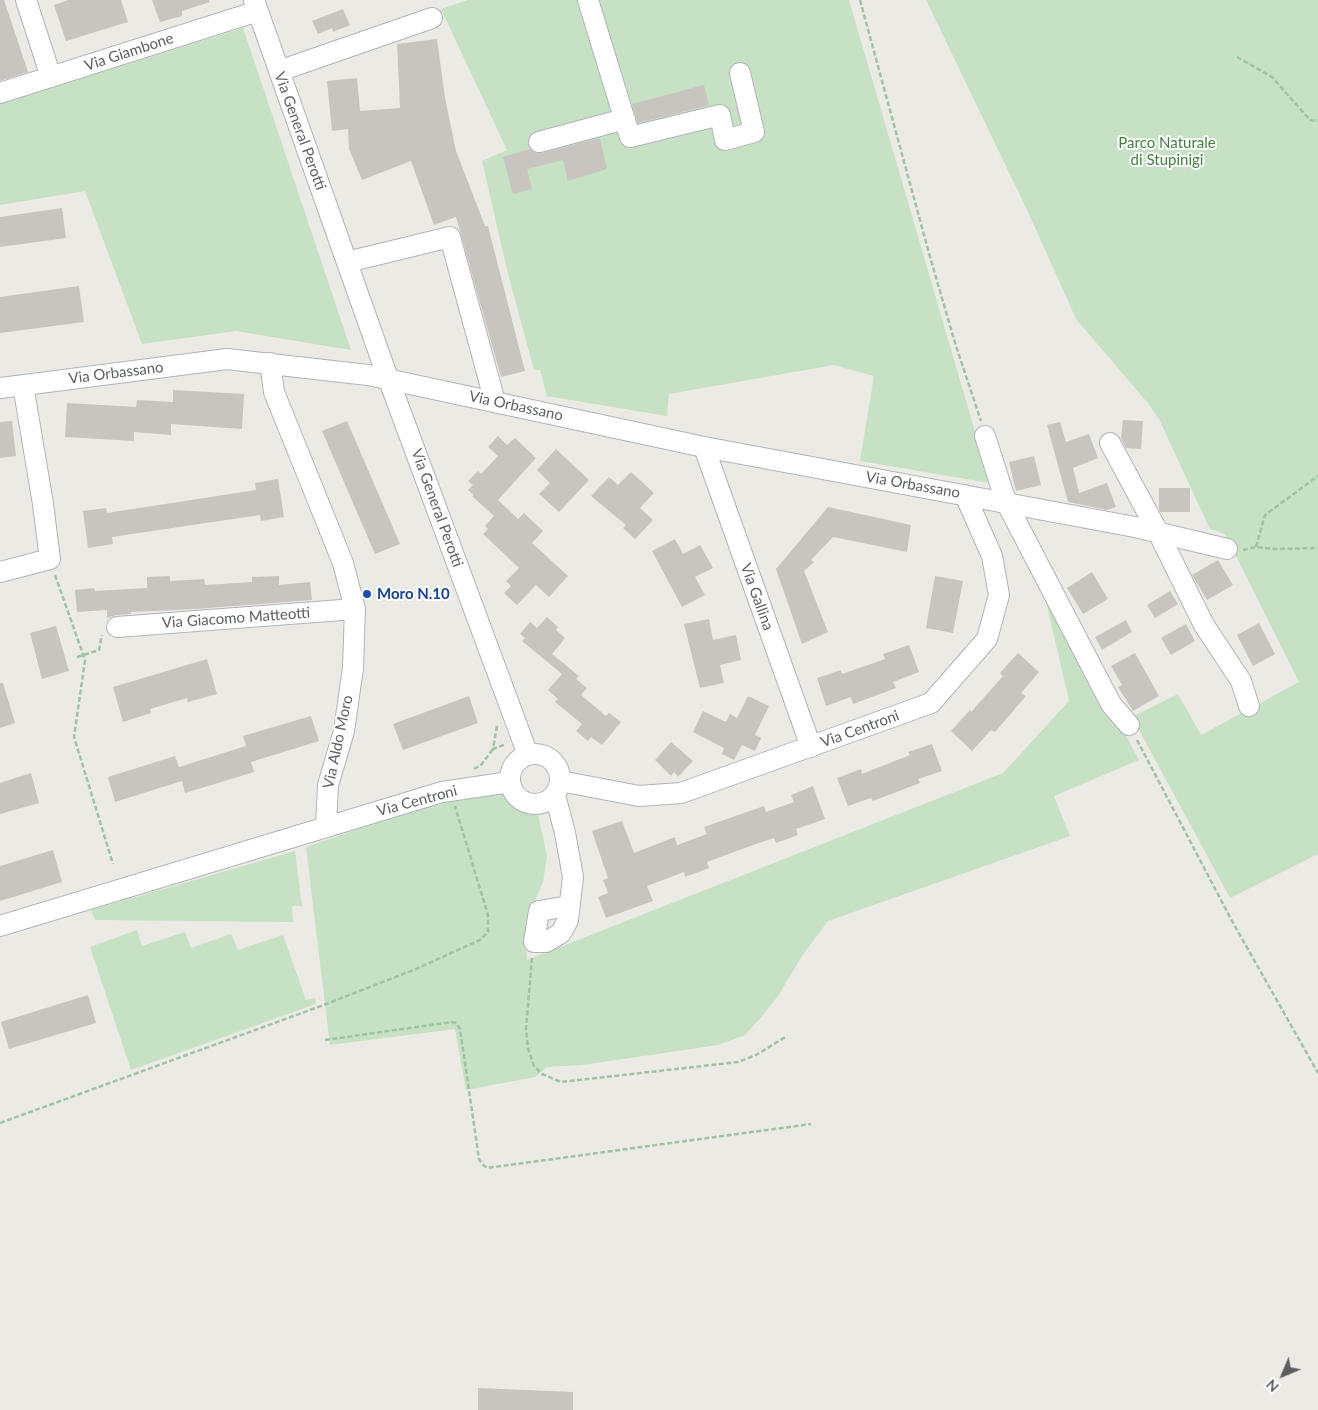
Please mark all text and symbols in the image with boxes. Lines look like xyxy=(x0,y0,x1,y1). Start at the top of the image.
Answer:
street label: Via Giambone xyxy=(82,29,176,75)
street label: Via General Perotti xyxy=(270,70,330,192)
park label: Parco Naturale di Stupinigi xyxy=(1118,134,1216,169)
street label: Via Orbassano xyxy=(67,358,165,388)
street label: Via Orbassano xyxy=(467,387,565,425)
street label: Via General Perotti xyxy=(407,447,467,569)
street label: Via Orbassano xyxy=(864,468,962,502)
street label: Via Gallina xyxy=(737,561,777,633)
place label: Moro N.10 xyxy=(377,585,450,603)
marker: Moro N.10 xyxy=(361,588,373,600)
street label: Via Giacomo Matteotti xyxy=(161,604,311,632)
street label: Via Aldo Moro xyxy=(319,694,357,790)
street label: Via Centroni xyxy=(818,707,902,751)
street label: Via Centroni xyxy=(375,782,459,820)
north arrow xyxy=(1258,1350,1308,1400)
text: N xyxy=(1262,1376,1282,1396)

